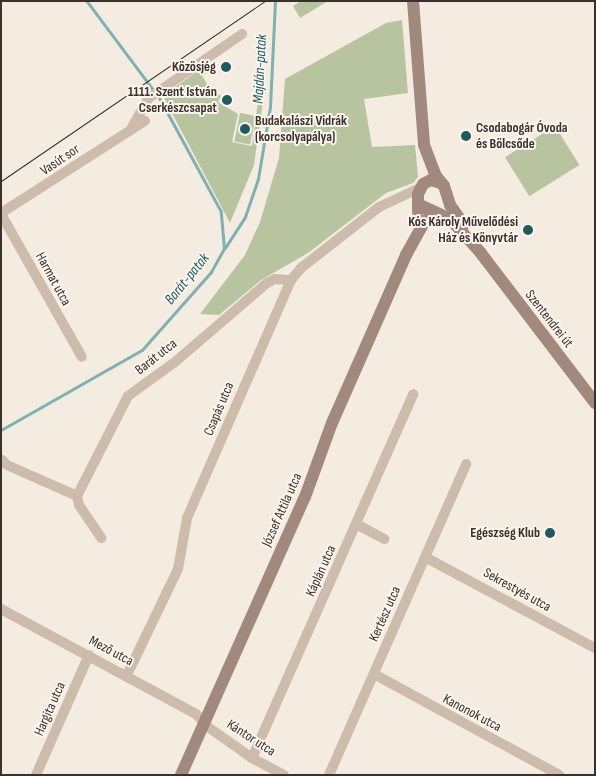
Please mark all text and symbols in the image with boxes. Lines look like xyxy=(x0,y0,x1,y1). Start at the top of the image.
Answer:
water label: Majdán-patak xyxy=(249,34,271,104)
place label: Közösjég xyxy=(172,59,216,75)
marker: Közösjég xyxy=(220,61,232,73)
place label: 1111. Szent István Cserkészcsapat xyxy=(128,84,217,116)
marker: 1111. Szent István Cserkészcsapat xyxy=(221,94,233,106)
place label: Budakalászi Vidrák (korcsolyapálya) xyxy=(255,113,347,146)
place label: Csodabogár Óvoda és Bölcsőde xyxy=(476,120,567,152)
marker: Budakalászi Vidrák (korcsolyapálya) xyxy=(239,123,251,135)
marker: Csodabogár Óvoda és Bölcsőde xyxy=(460,130,472,142)
street label: Vasút sor xyxy=(37,141,83,179)
place label: Kós Károly Művelődési Ház és Könyvtár xyxy=(408,214,518,246)
marker: Kós Károly Művelődési Ház és Könyvtár xyxy=(522,224,534,236)
street label: Harmat utca xyxy=(32,249,74,309)
water label: Barát-patak xyxy=(161,250,213,308)
street label: Szentendrei út xyxy=(521,287,577,351)
street label: Barát utca xyxy=(132,336,180,378)
street label: Csapás utca xyxy=(200,380,238,438)
street label: József Attila utca xyxy=(258,471,306,549)
place label: Egészség Klub xyxy=(470,525,540,541)
marker: Egészség Klub xyxy=(544,527,556,539)
street label: Káplán utca xyxy=(302,543,340,599)
street label: Sekrestyés utca xyxy=(480,565,554,615)
street label: Kertész utca xyxy=(365,584,405,644)
street label: Mező utca xyxy=(86,632,136,670)
street label: Hargita utca xyxy=(31,680,69,738)
street label: Kanonok utca xyxy=(440,691,504,735)
street label: Kántor utca xyxy=(223,716,279,760)

